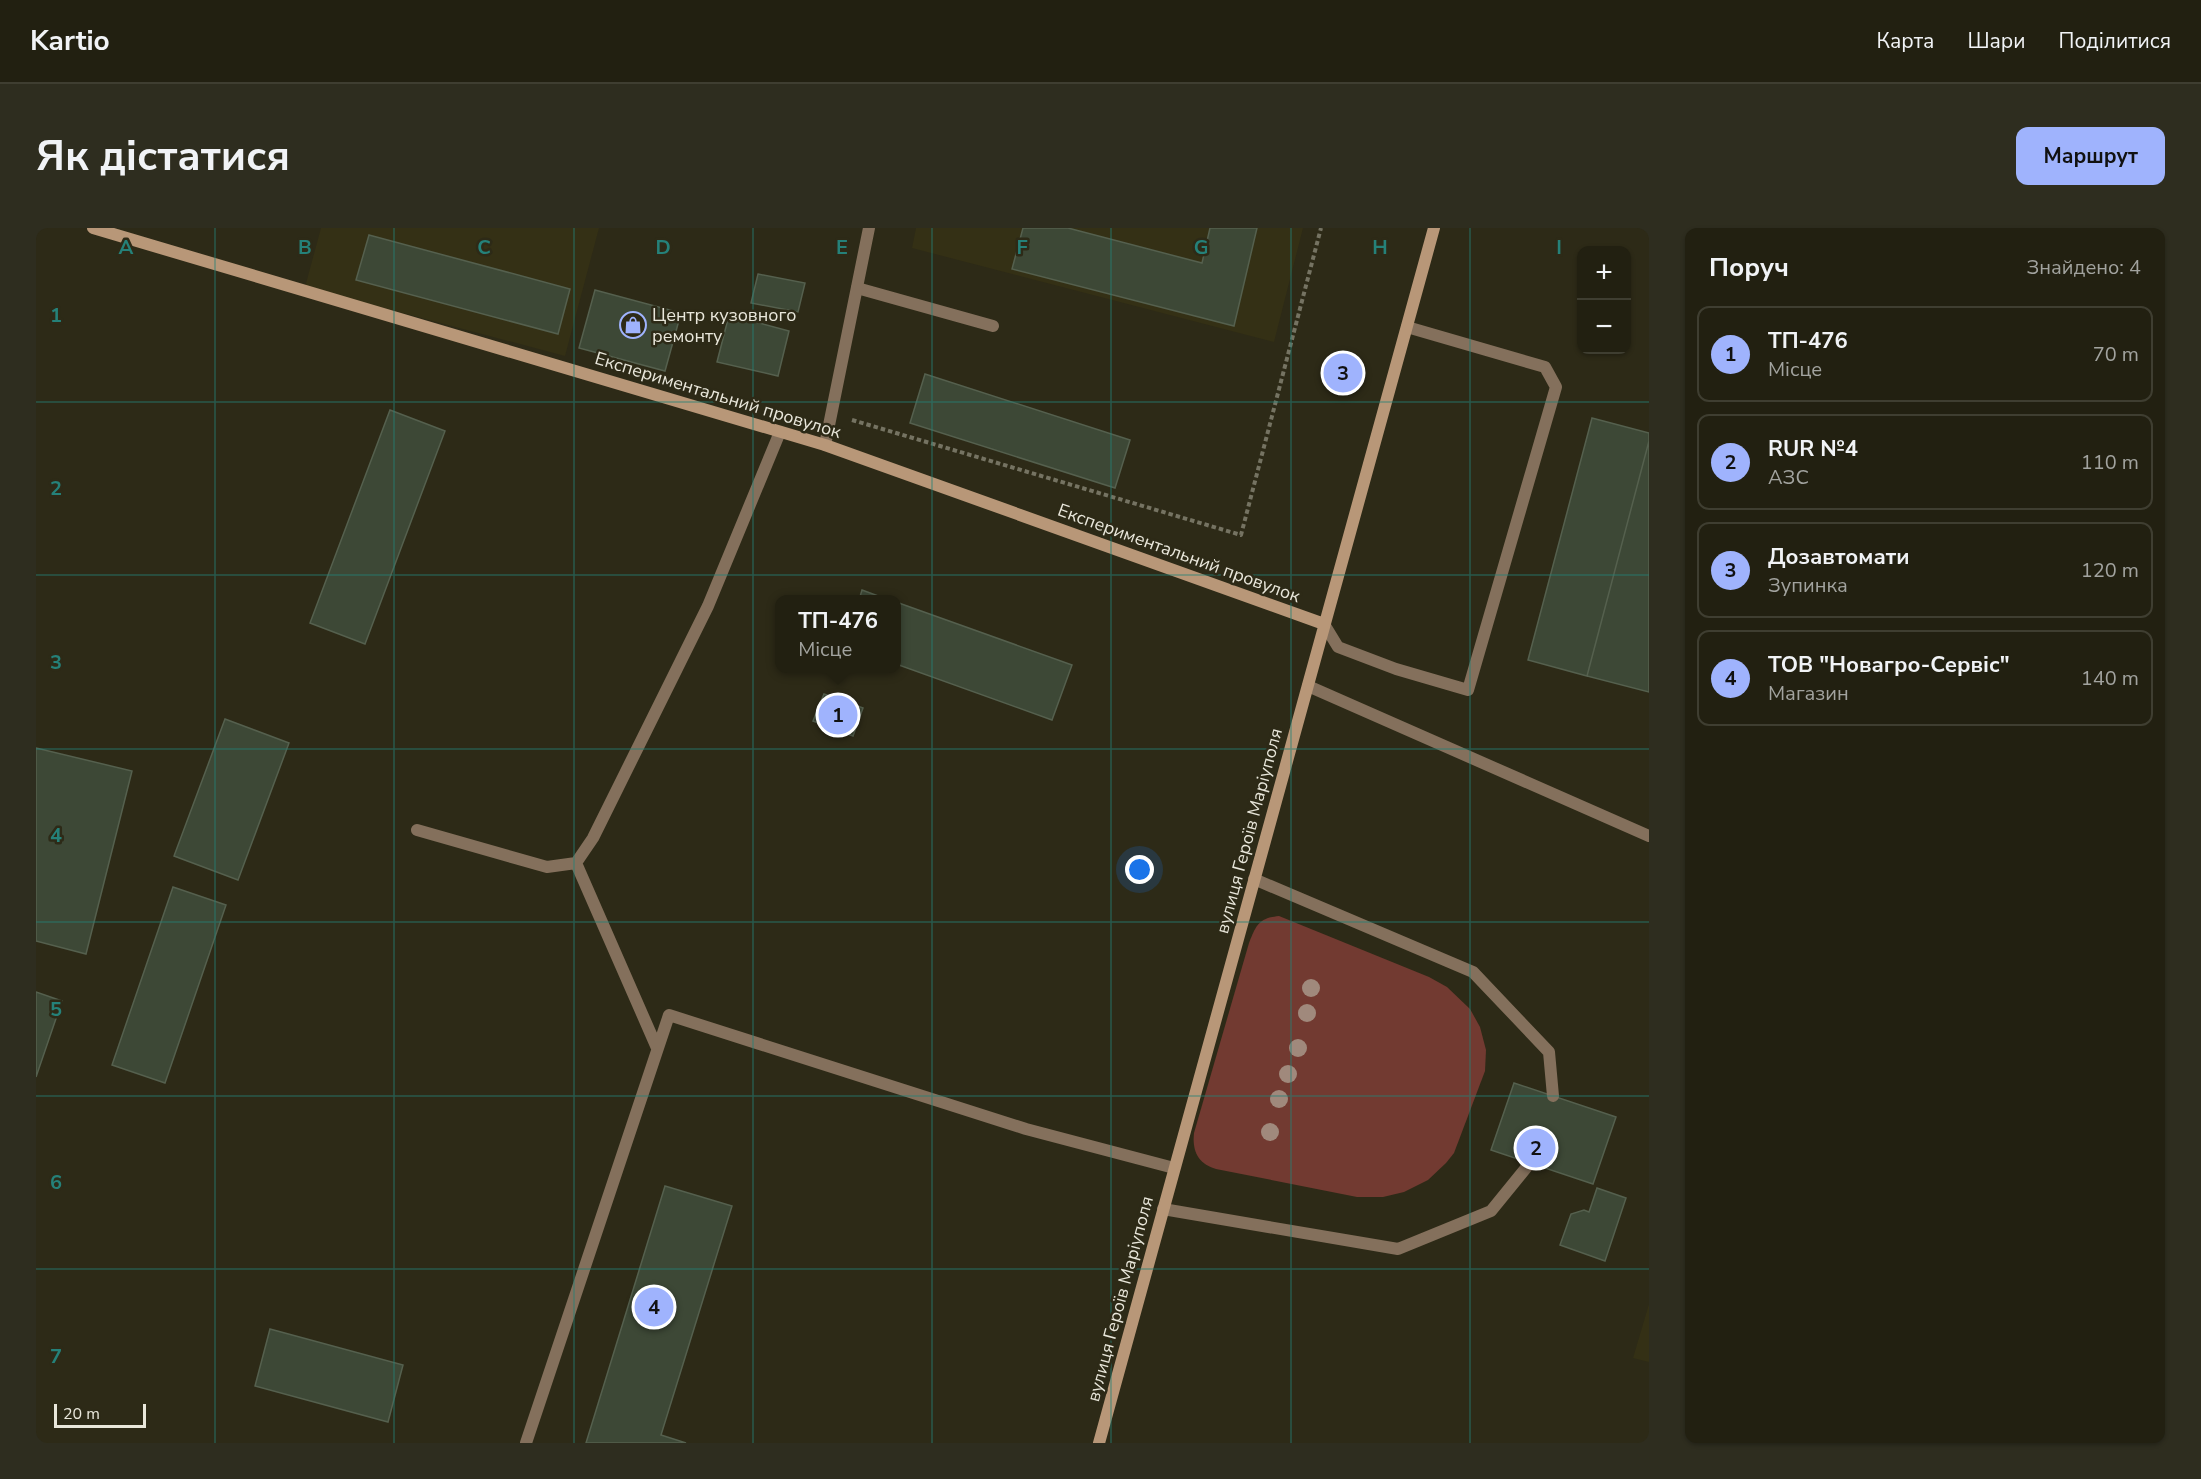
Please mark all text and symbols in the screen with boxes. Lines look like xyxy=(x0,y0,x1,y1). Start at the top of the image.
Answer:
text: Kartio xyxy=(30,22,110,60)
text: Карта xyxy=(1877,27,1934,55)
text: Шари xyxy=(1967,27,2026,55)
text: Поділитися xyxy=(2059,27,2171,55)
button: Маршрут xyxy=(2016,127,2165,185)
text: Як дістатися xyxy=(36,128,290,185)
text: A xyxy=(119,234,134,261)
text: B xyxy=(298,234,312,261)
text: C xyxy=(477,234,491,261)
text: D xyxy=(655,234,671,261)
text: E xyxy=(836,234,848,261)
text: F xyxy=(1016,234,1028,261)
text: G xyxy=(1194,234,1208,261)
text: H xyxy=(1372,234,1388,261)
text: I xyxy=(1556,234,1562,261)
map controls xyxy=(1577,246,1631,354)
button: + xyxy=(1577,246,1631,300)
text: Поруч xyxy=(1709,250,1789,285)
text: Знайдено: 4 xyxy=(2027,254,2141,281)
button: − xyxy=(1577,300,1631,354)
text: 1 xyxy=(50,302,62,329)
place label: Центр кузовного ремонту xyxy=(652,303,796,348)
shop icon: Центр кузовного ремонту xyxy=(618,310,648,340)
text: ТП-476 xyxy=(1768,326,1848,356)
text: 1 xyxy=(1725,341,1737,368)
text: 70 m xyxy=(2093,341,2139,368)
street label: Експериментальний провулок xyxy=(592,346,844,444)
pin: 3 xyxy=(1324,350,1362,396)
text: Місце xyxy=(1768,356,1822,383)
text: RUR №4 xyxy=(1768,434,1858,464)
text: 2 xyxy=(1725,449,1737,476)
text: 110 m xyxy=(2081,449,2139,476)
text: АЗС xyxy=(1768,464,1809,491)
text: 2 xyxy=(50,475,62,502)
street label: Експериментальний провулок xyxy=(1055,498,1304,608)
text: Дозавтомати xyxy=(1768,542,1909,572)
text: 3 xyxy=(1725,557,1737,584)
text: 120 m xyxy=(2081,557,2139,584)
text: Зупинка xyxy=(1768,572,1848,599)
popup xyxy=(775,595,901,673)
text: ТП-476 xyxy=(798,606,878,636)
text: Місце xyxy=(798,636,852,663)
text: 3 xyxy=(50,649,62,676)
text: ТОВ "Новагро-Сервіс" xyxy=(1768,650,2010,680)
text: 4 xyxy=(1725,665,1737,692)
text: 140 m xyxy=(2081,665,2139,692)
text: Магазин xyxy=(1768,680,1849,707)
pin: 1 xyxy=(818,692,858,738)
street label: вулиця Героїв Маріуполя xyxy=(1210,726,1288,936)
text: 4 xyxy=(50,822,62,849)
your location xyxy=(1125,855,1154,884)
text: 5 xyxy=(50,996,62,1023)
pin: 2 xyxy=(1516,1126,1556,1170)
text: 6 xyxy=(50,1169,62,1196)
street label: вулиця Героїв Маріуполя xyxy=(1081,1194,1159,1404)
pin: 4 xyxy=(634,1284,674,1330)
text: 7 xyxy=(50,1343,62,1370)
scale bar xyxy=(54,1401,146,1428)
text: 20 m xyxy=(63,1403,100,1425)

